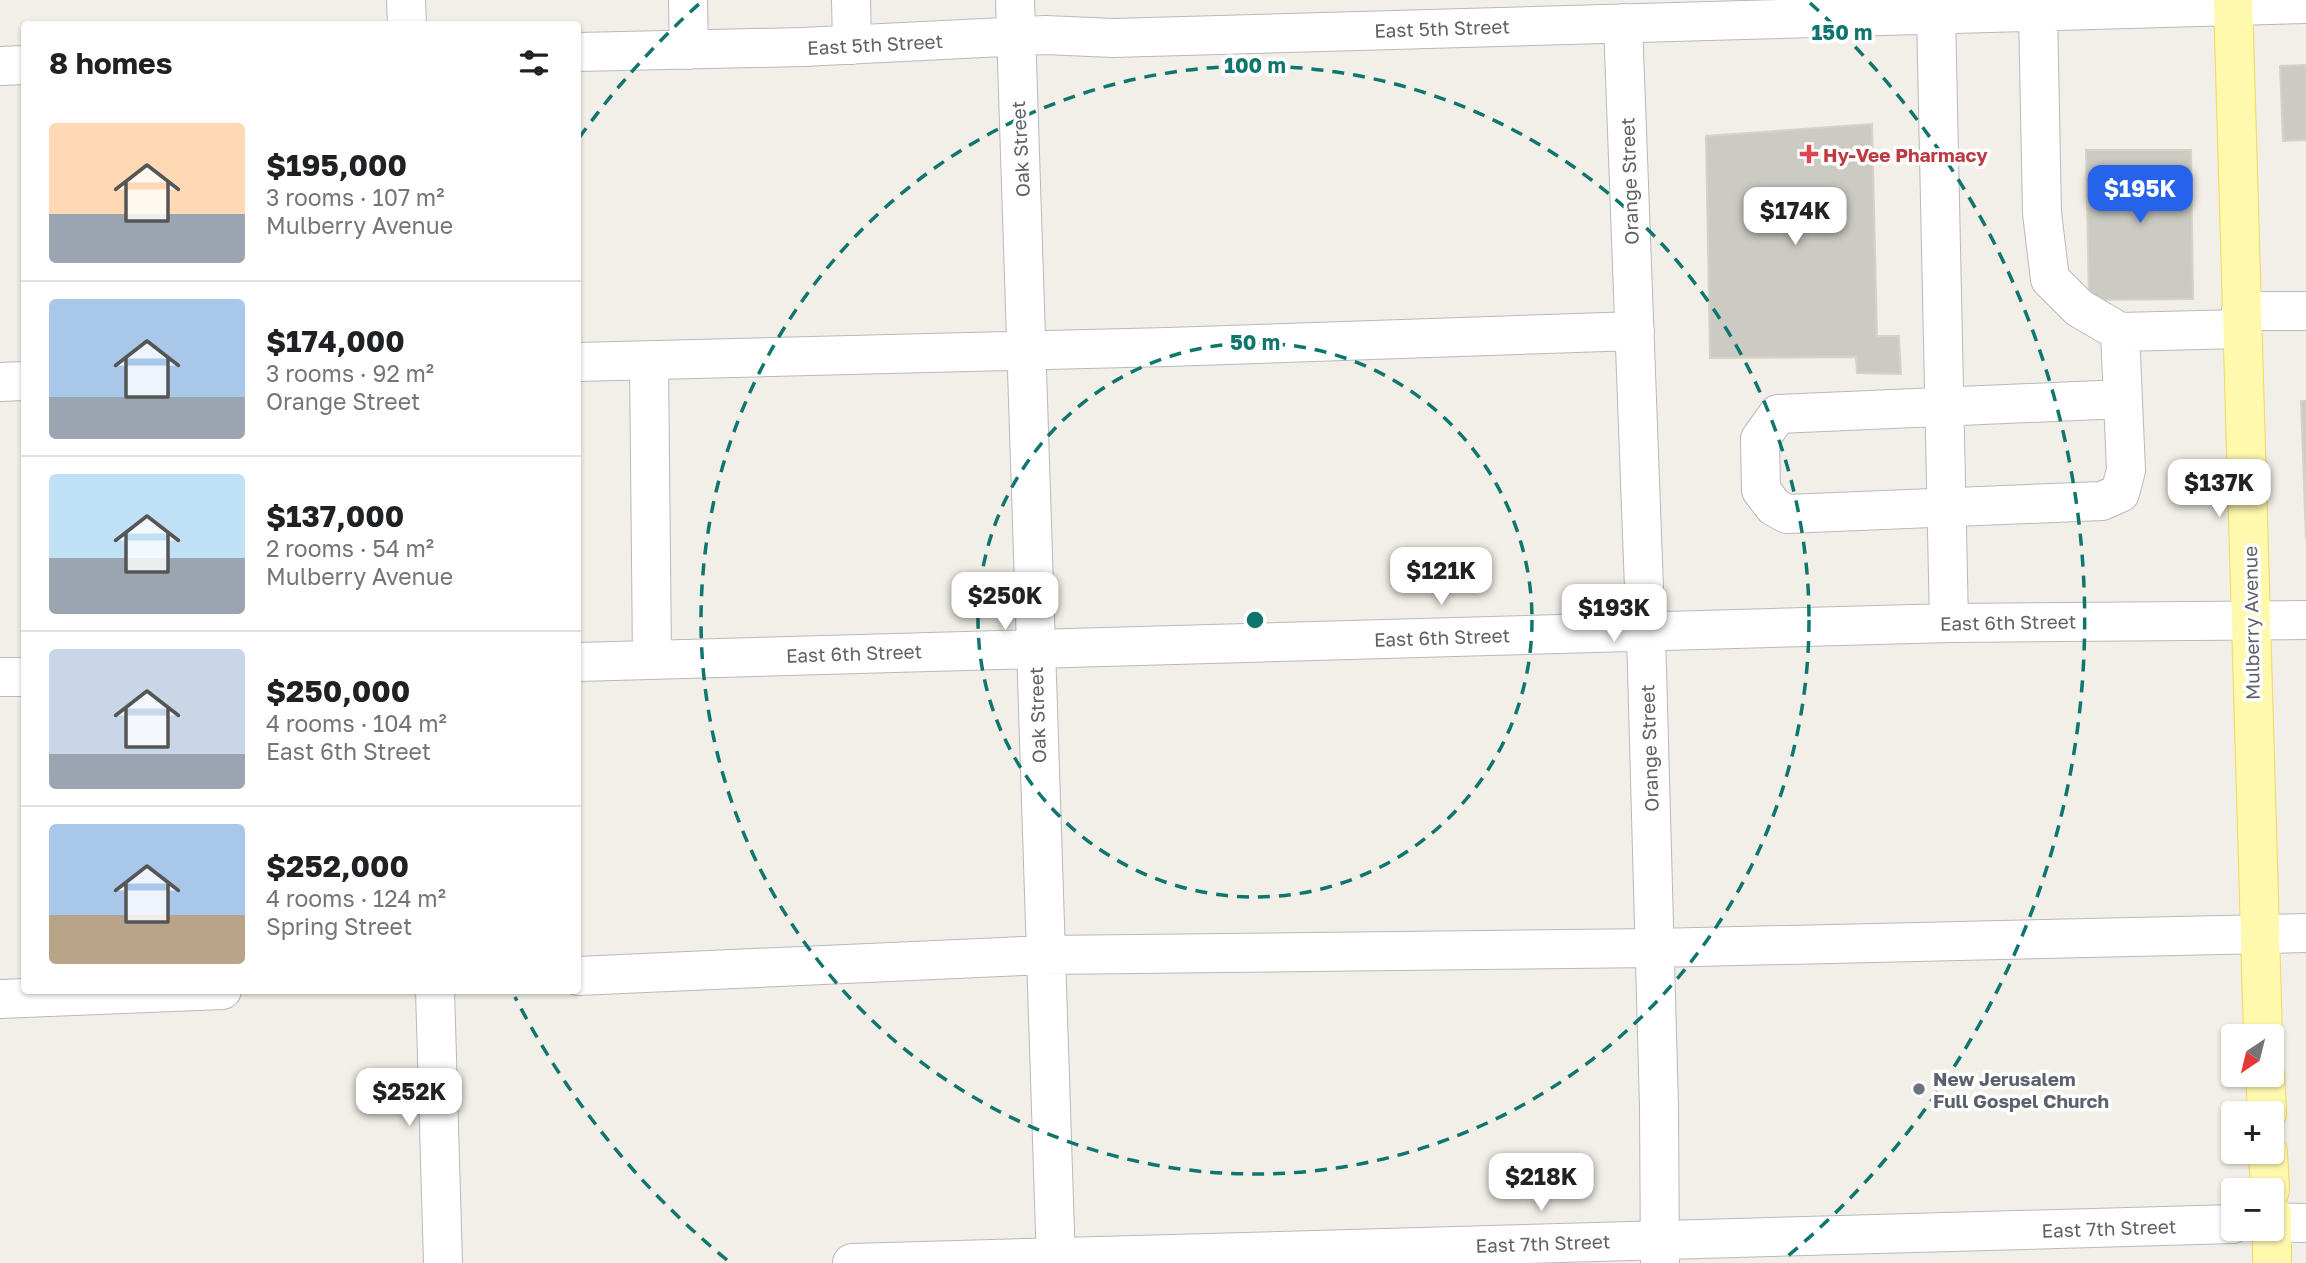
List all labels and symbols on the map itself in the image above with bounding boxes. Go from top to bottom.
street label: East 5th Street [1374,14,1510,42]
text: 150 m [1812,19,1872,45]
street label: East 5th Street [807,29,943,59]
text: 100 m [1224,52,1286,78]
street label: Oak Street [1006,100,1034,198]
street label: Orange Street [1615,117,1643,245]
place label: Hy-Vee Pharmacy [1823,143,1988,166]
marker: Hy-Vee Pharmacy [1801,146,1817,162]
pin: $195K [2091,166,2189,225]
pin: $174K [1746,188,1844,247]
text: 50 m [1230,329,1280,355]
pin: $137K [2170,460,2268,519]
street label: Mulberry Avenue [2238,546,2264,700]
pin: $121K [1392,548,1490,607]
pin: $250K [956,572,1054,632]
pin: $193K [1565,584,1663,644]
centre of rings [1243,608,1267,632]
street label: East 6th Street [1940,609,2076,635]
street label: East 6th Street [1373,623,1511,651]
street label: East 6th Street [785,639,923,667]
street label: Oak Street [1024,666,1050,764]
street label: Orange Street [1635,684,1663,812]
north arrow [2221,1024,2284,1087]
place label: New Jerusalem Full Gospel Church [1933,1067,2109,1112]
pin: $252K [360,1068,458,1128]
marker: New Jerusalem Full Gospel Church [1911,1081,1927,1097]
pin: $218K [1492,1154,1590,1213]
street label: East 7th Street [2041,1214,2177,1242]
street label: East 7th Street [1475,1229,1611,1257]

